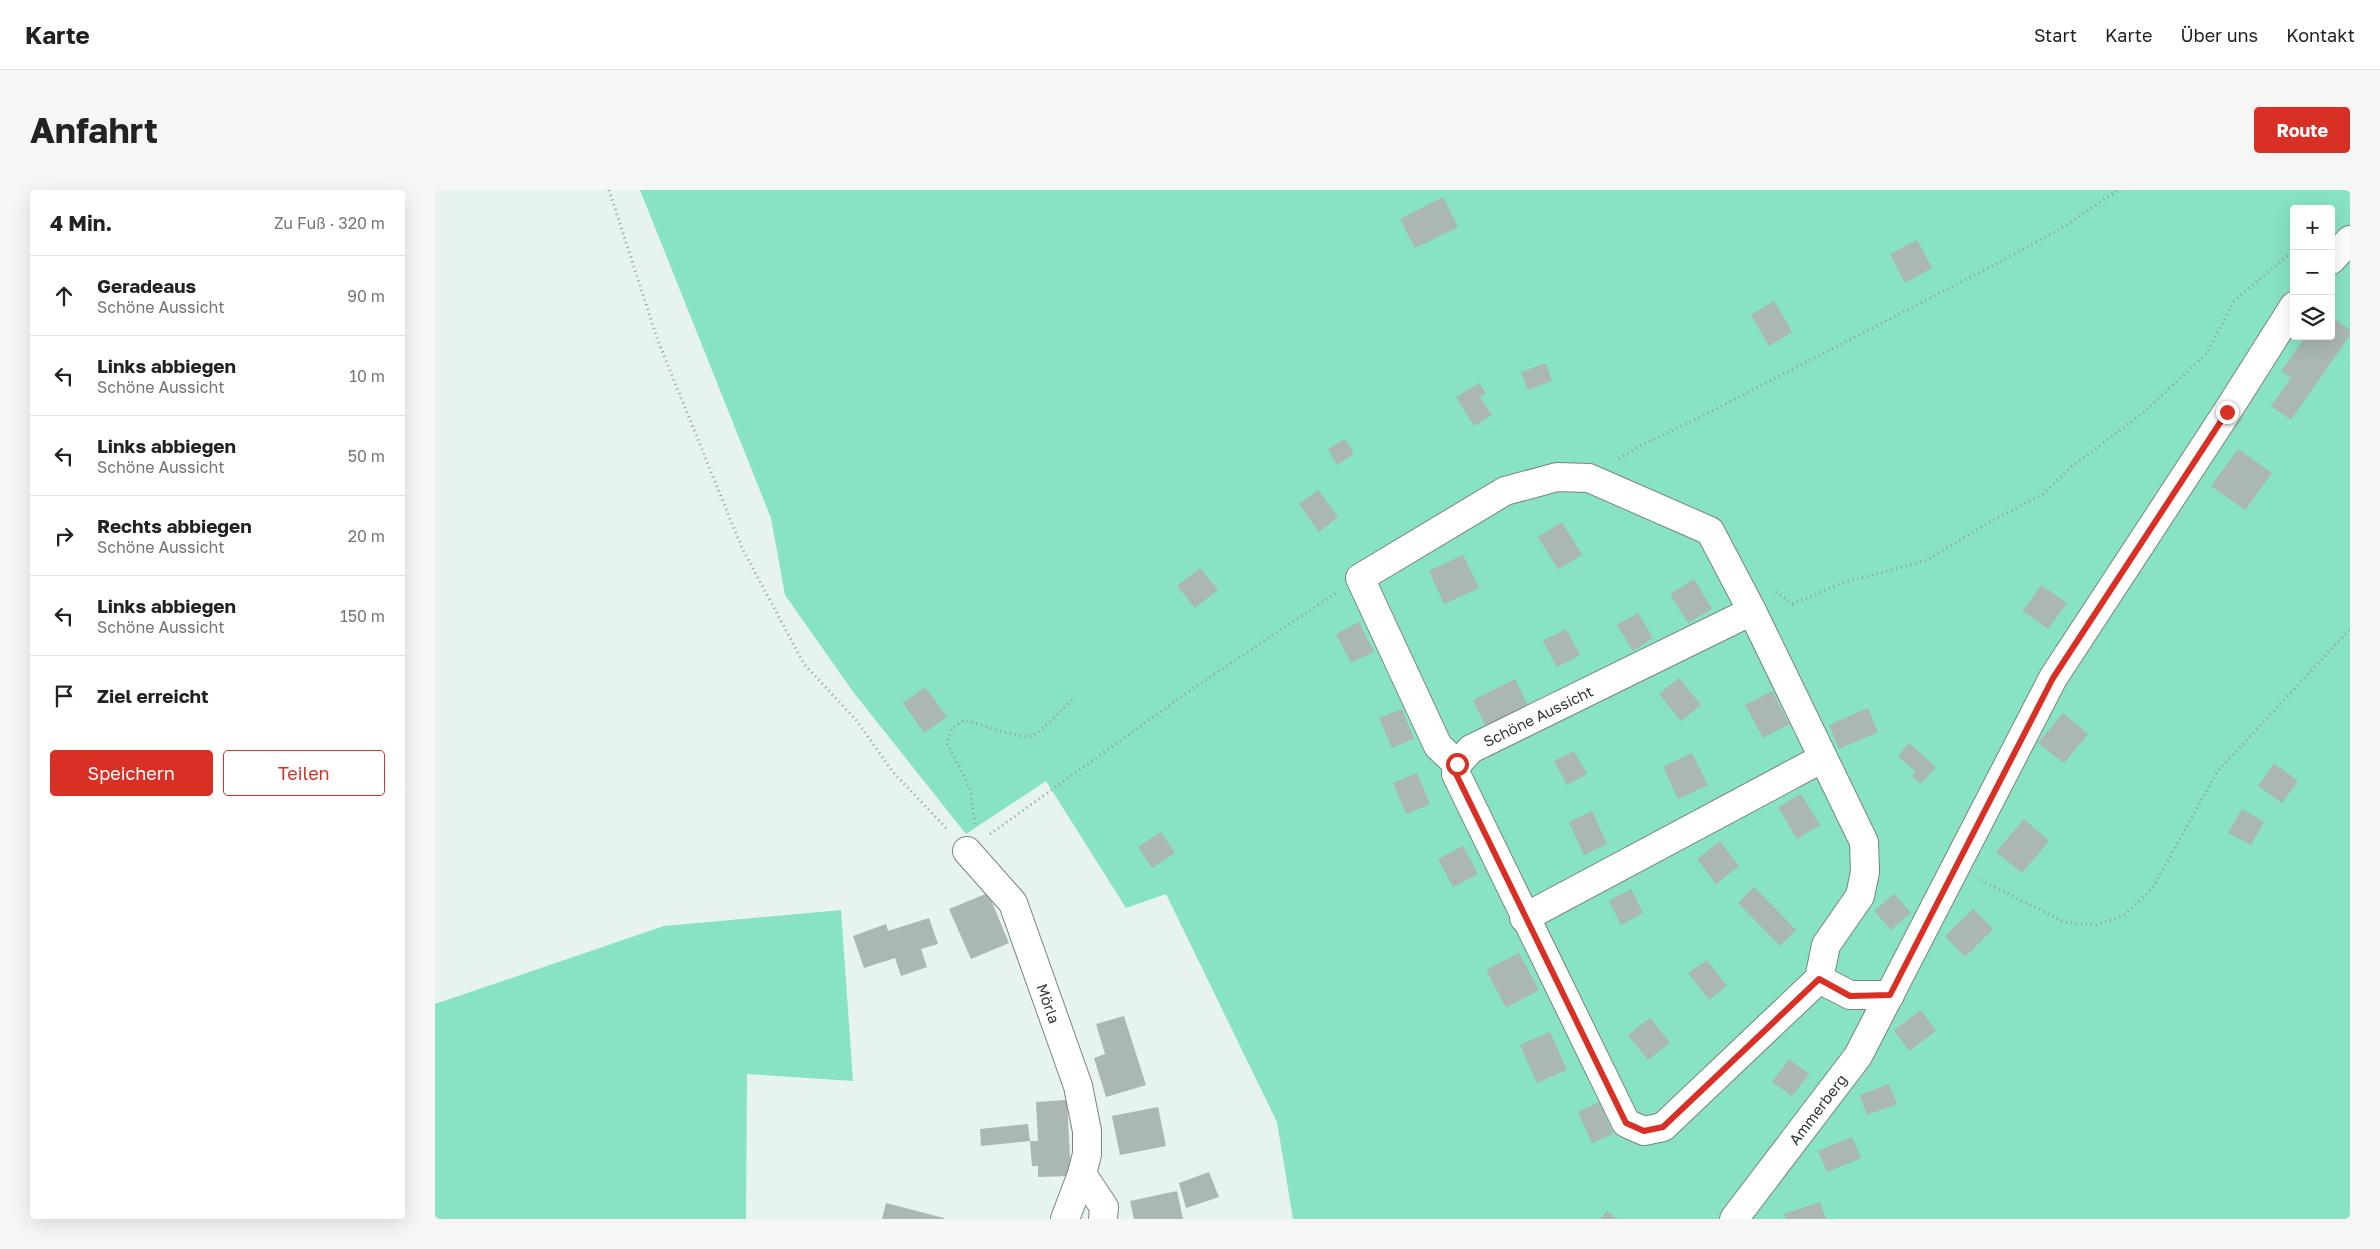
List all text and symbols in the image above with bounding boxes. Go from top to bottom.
text: Karte [25,20,90,49]
text: Start [2034,24,2077,46]
text: Karte [2105,24,2152,46]
text: Über uns [2180,24,2258,46]
text: Kontakt [2286,24,2355,46]
button: Route [2254,107,2350,153]
text: Anfahrt [30,109,158,151]
map controls [2290,205,2335,340]
button: + [2290,205,2335,250]
text: 4 Min. [50,210,112,236]
text: Zu Fuß · 320 m [274,213,385,233]
button: − [2290,250,2335,295]
text: Geradeaus [97,274,196,297]
icon: ahead [50,282,78,310]
text: 90 m [347,286,385,306]
button: layers [2290,295,2335,340]
text: Schöne Aussicht [97,297,225,317]
text: Links abbiegen [97,354,236,377]
icon: left [50,362,78,390]
text: 10 m [349,366,385,386]
text: Schöne Aussicht [97,377,225,397]
route end [2216,401,2239,424]
text: Links abbiegen [97,434,236,457]
icon: left [50,442,78,470]
text: 50 m [348,446,385,466]
text: Schöne Aussicht [97,457,225,477]
text: Rechts abbiegen [97,514,252,537]
icon: right [50,522,78,550]
text: 20 m [348,526,385,546]
text: Schöne Aussicht [97,537,225,557]
text: Links abbiegen [97,594,236,617]
icon: left [50,602,78,630]
text: 150 m [340,606,385,626]
text: Schöne Aussicht [97,617,225,637]
icon: arrive [50,682,78,710]
street label: Schöne Aussicht [1480,682,1596,750]
text: Ziel erreicht [97,684,209,707]
button: Speichern [50,750,213,796]
button: Teilen [223,750,385,796]
route start [1446,753,1469,776]
street label: Mörla [1033,981,1064,1026]
street label: Ammerberg [1785,1070,1850,1148]

